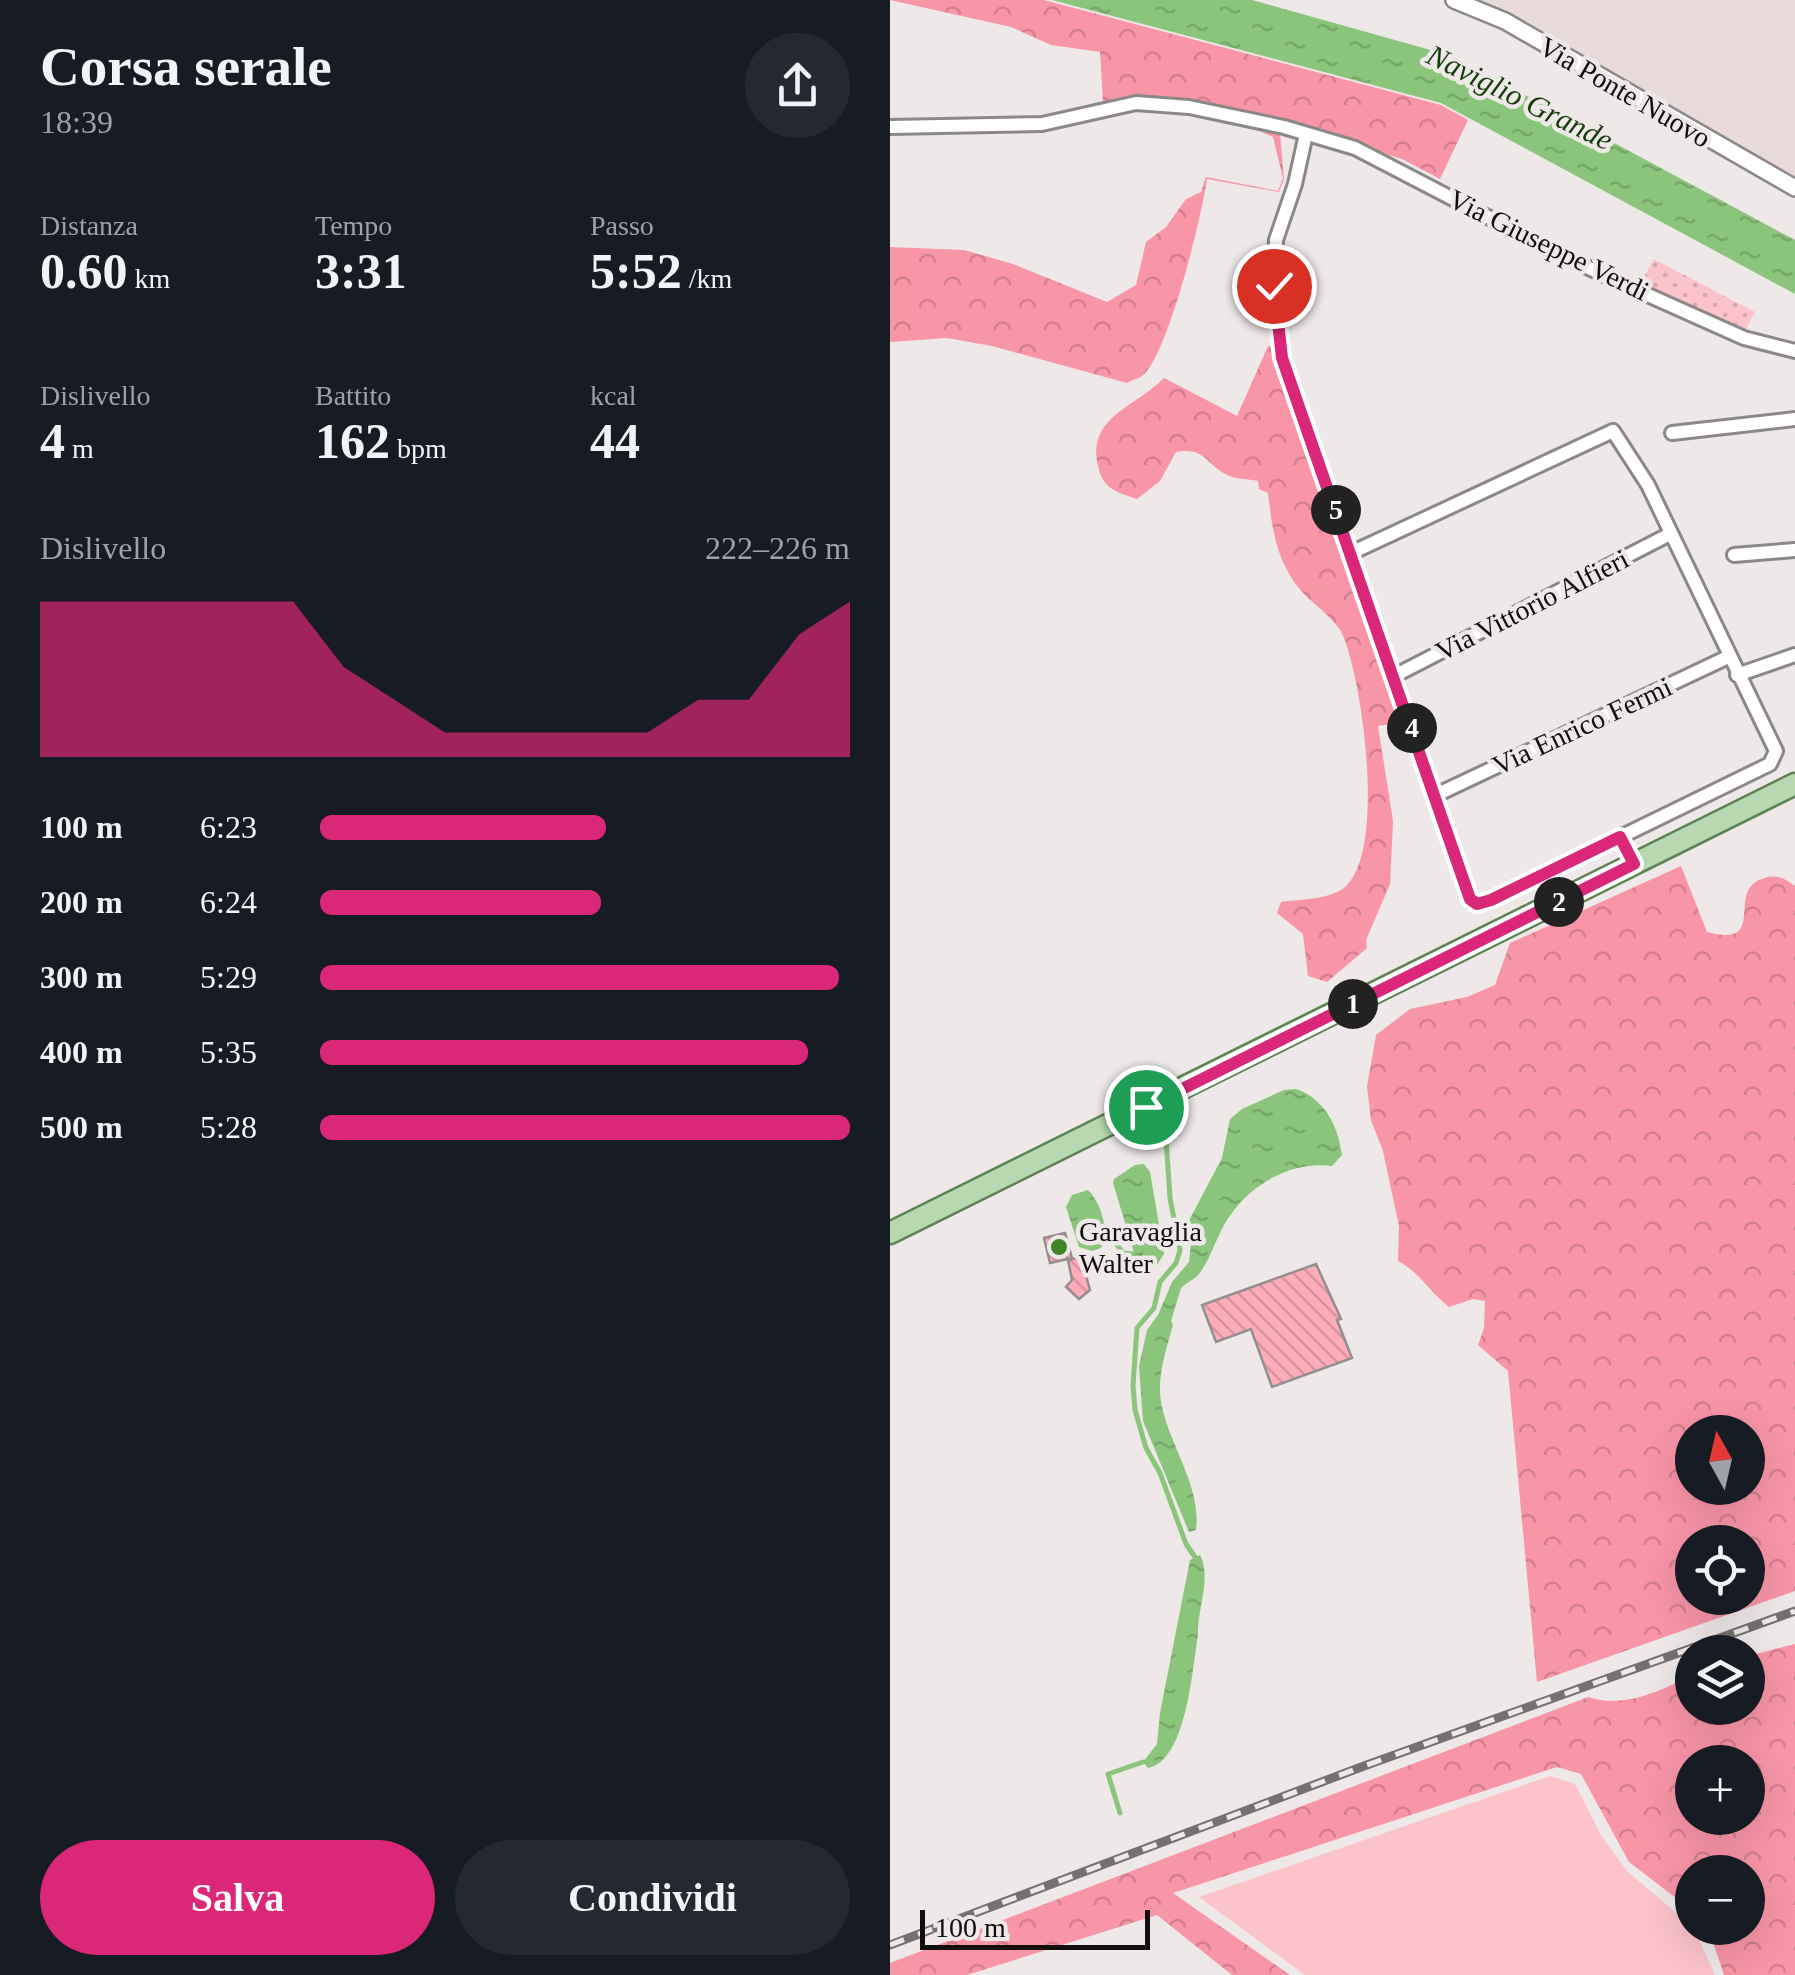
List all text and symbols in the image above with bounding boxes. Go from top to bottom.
street label: Via Ponte Nuovo [1534,30,1716,154]
button: share [745,33,850,138]
text: Corsa serale [40,36,332,97]
water label: Naviglio Grande [1421,37,1618,156]
text: 18:39 [40,104,113,140]
street label: Via Giuseppe Verdi [1444,183,1654,307]
text: Distanza [40,210,138,241]
text: Tempo [315,210,392,241]
text: Passo [590,210,654,241]
text: 0.60 [40,243,128,299]
text: 3:31 [315,243,407,299]
text: 5:52 [590,243,682,299]
pin [1232,244,1317,329]
icon: check [1247,259,1302,314]
text: km [128,263,170,294]
text: /km [682,263,732,294]
text: Dislivello [40,380,150,411]
text: Battito [315,380,391,411]
text: kcal [590,380,637,411]
text: 4 [40,413,65,469]
text: 162 [315,413,390,469]
text: 44 [590,413,640,469]
text: m [65,433,94,464]
text: bpm [390,433,447,464]
pin: 5 [1311,485,1361,535]
text: 5 [1329,494,1343,525]
text: Dislivello [40,530,166,566]
text: 222–226 m [705,530,850,566]
street label: Via Vittorio Alfieri [1430,543,1634,667]
street label: Via Enrico Fermi [1487,671,1677,781]
pin: 4 [1387,703,1437,753]
text: 4 [1405,712,1419,743]
text: 100 m [40,809,123,845]
text: 6:23 [200,809,257,845]
pin: 2 [1534,877,1584,927]
text: 200 m [40,884,123,920]
text: 6:24 [200,884,257,920]
text: 2 [1552,886,1566,917]
text: 300 m [40,959,123,995]
text: 5:29 [200,959,257,995]
pin: 1 [1328,979,1378,1029]
text: 1 [1346,988,1360,1019]
text: 400 m [40,1034,123,1070]
text: 5:35 [200,1034,257,1070]
pin [1104,1065,1189,1150]
icon: arrive [1119,1080,1174,1135]
text: 500 m [40,1109,123,1145]
text: 5:28 [200,1109,257,1145]
place label: Garavaglia Walter [1079,1216,1202,1279]
marker: Garavaglia Walter [1048,1236,1070,1258]
north arrow [1675,1415,1765,1505]
map controls [1675,1415,1765,1945]
button: locate [1675,1525,1765,1615]
button: layers [1675,1635,1765,1725]
button: + [1675,1745,1765,1835]
button: Salva [40,1840,435,1955]
button: Condividi [455,1840,850,1955]
button: − [1675,1855,1765,1945]
scale bar [920,1905,1150,1950]
text: 100 m [935,1912,1006,1943]

